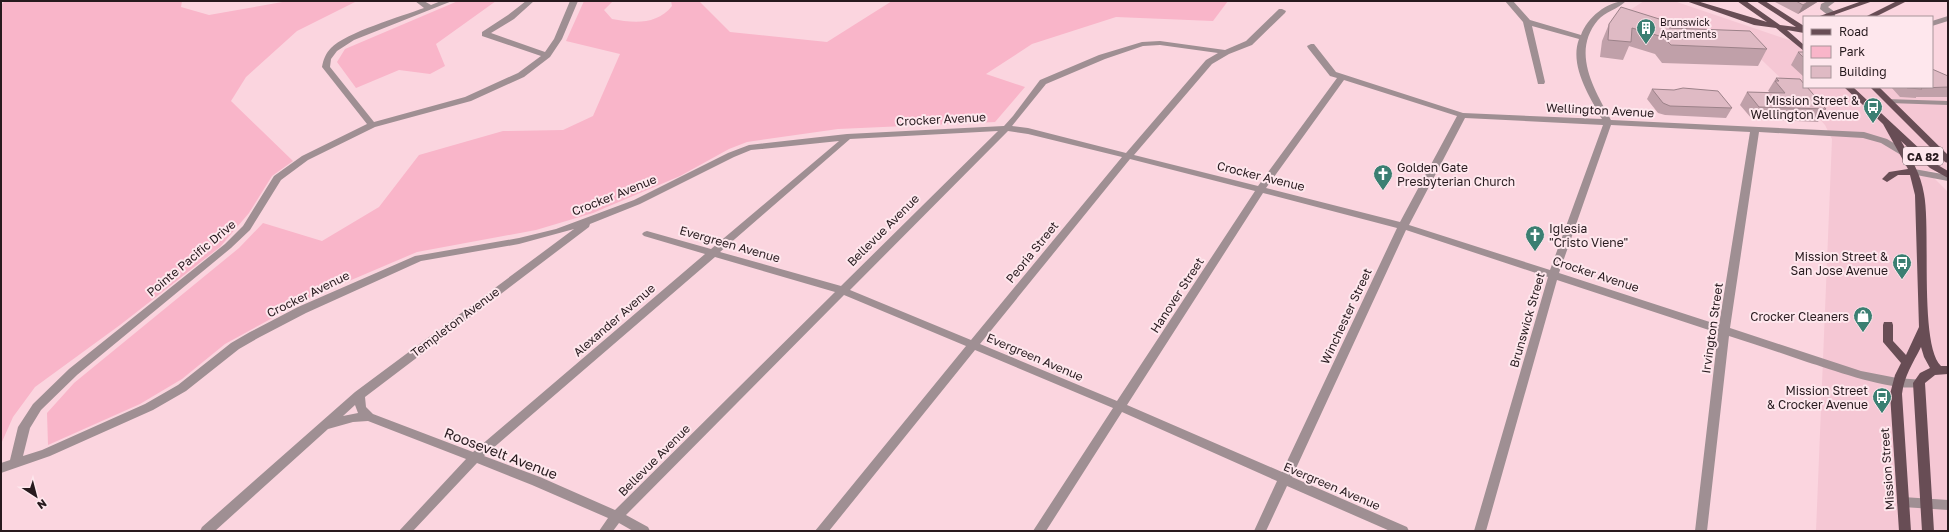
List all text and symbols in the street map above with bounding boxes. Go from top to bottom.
place label: Brunswick Apartments [1660,16,1717,40]
legend [1803,16,1933,88]
building icon: Brunswick Apartments [1635,17,1657,45]
text: Road [1839,24,1868,39]
text: Park [1839,44,1865,59]
text: Building [1839,64,1887,79]
place label: Mission Street & Wellington Avenue [1751,93,1859,122]
bus stop icon: Mission Street & Wellington Avenue [1862,96,1884,124]
street label: Wellington Avenue [1545,100,1655,120]
street label: Crocker Avenue [896,109,986,129]
road number: CA 82 [1903,147,1943,165]
street label: Crocker Avenue [1216,158,1307,194]
place label: Golden Gate Presbyterian Church [1397,160,1515,189]
church icon: Golden Gate Presbyterian Church [1372,163,1394,191]
street label: Crocker Avenue [569,171,659,219]
street label: Bellevue Avenue [844,191,922,269]
street label: Pointe Pacific Drive [144,216,238,300]
street label: Peoria Street [1003,218,1062,286]
place label: Iglesia "Cristo Viene" [1549,221,1628,250]
street label: Evergreen Avenue [678,222,782,266]
church icon: Iglesia "Cristo Viene" [1524,224,1546,252]
place label: Mission Street & San Jose Avenue [1791,249,1888,278]
bus stop icon: Mission Street & San Jose Avenue [1891,252,1913,280]
street label: Crocker Avenue [1551,253,1641,295]
street label: Hanover Street [1147,254,1207,336]
street label: Winchester Street [1317,265,1375,366]
street label: Crocker Avenue [264,268,352,320]
street label: Brunswick Street [1506,270,1548,369]
street label: Alexander Avenue [570,280,658,360]
street label: Irvington Street [1698,282,1726,374]
street label: Templeton Avenue [408,284,502,360]
shop icon: Crocker Cleaners [1852,305,1874,333]
place label: Crocker Cleaners [1750,309,1849,324]
street label: Evergreen Avenue [984,330,1086,384]
place label: Mission Street & Crocker Avenue [1767,383,1868,412]
bus stop icon: Mission Street & Crocker Avenue [1871,386,1893,414]
street label: Bellevue Avenue [615,421,693,499]
street label: Roosevelt Avenue [442,424,560,482]
street label: Mission Street [1877,427,1897,511]
street label: Evergreen Avenue [1281,459,1383,513]
north arrow [16,476,56,516]
text: N [35,497,49,512]

